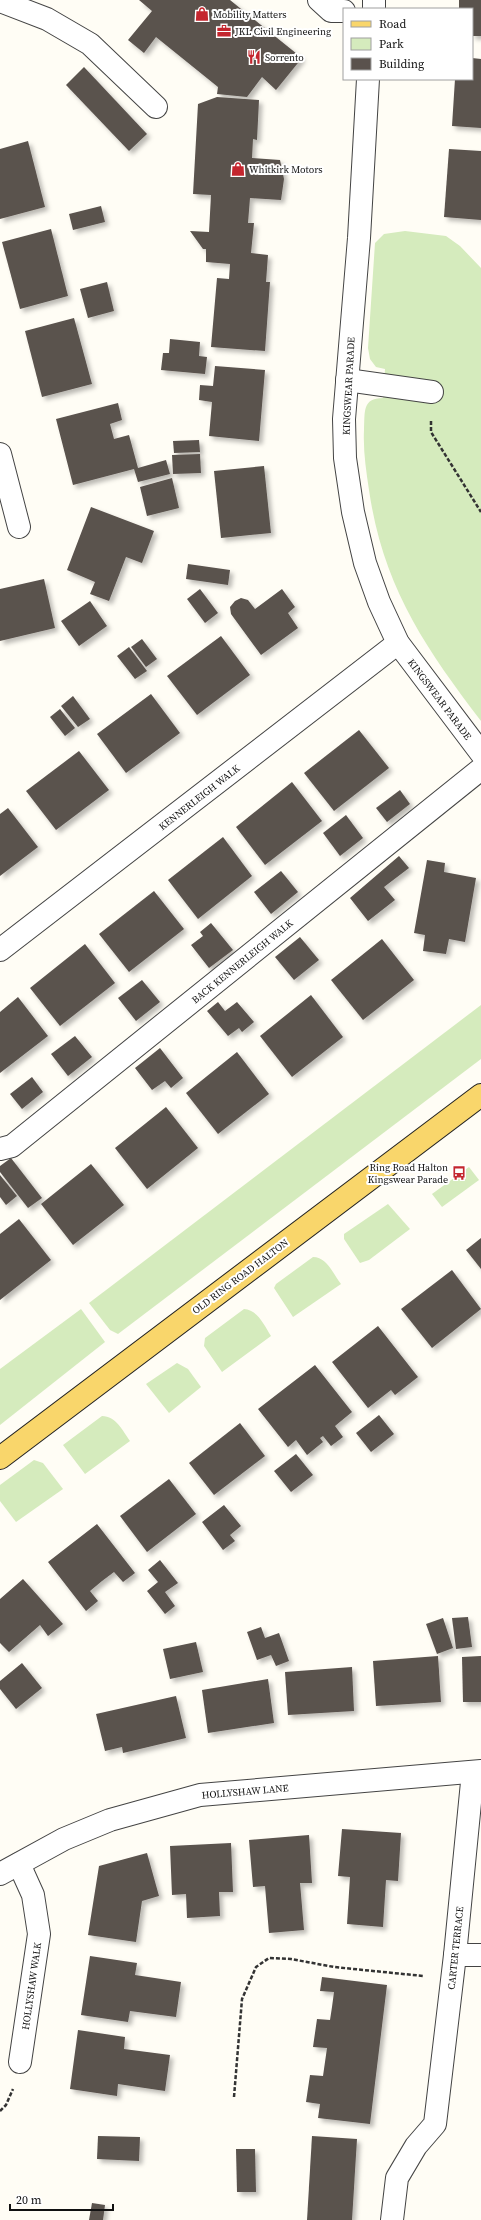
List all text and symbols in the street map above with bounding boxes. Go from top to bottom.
shop icon: Mobility Matters [194,6,210,22]
place label: Mobility Matters [213,8,287,21]
legend [343,8,473,80]
text: Road [379,16,406,32]
office icon: JKL Civil Engineering [216,23,232,39]
place label: JKL Civil Engineering [234,25,331,38]
text: Park [379,36,404,52]
restaurant icon: Sorrento [246,49,262,65]
place label: Sorrento [265,51,304,64]
text: Building [379,56,424,72]
shop icon: Whitkirk Motors [230,161,246,177]
place label: Whitkirk Motors [249,163,323,176]
street label: KINGSWEAR PARADE [339,337,358,435]
street label: KINGSWEAR PARADE [405,656,474,742]
street label: KENNERLEIGH WALK [156,762,243,833]
street label: BACK KENNERLEIGH WALK [189,916,296,1006]
place label: Ring Road Halton Kingswear Parade [368,1161,448,1186]
bus stop icon: Ring Road Halton Kingswear Parade [451,1165,467,1181]
street label: OLD RING ROAD HALTON [190,1236,291,1317]
street label: HOLLYSHAW LANE [201,1781,289,1802]
street label: CARTER TERRACE [445,1906,466,1990]
street label: HOLLYSHAW WALK [19,1941,44,2031]
scale bar [10,2186,113,2212]
text: 20 m [16,2192,42,2208]

